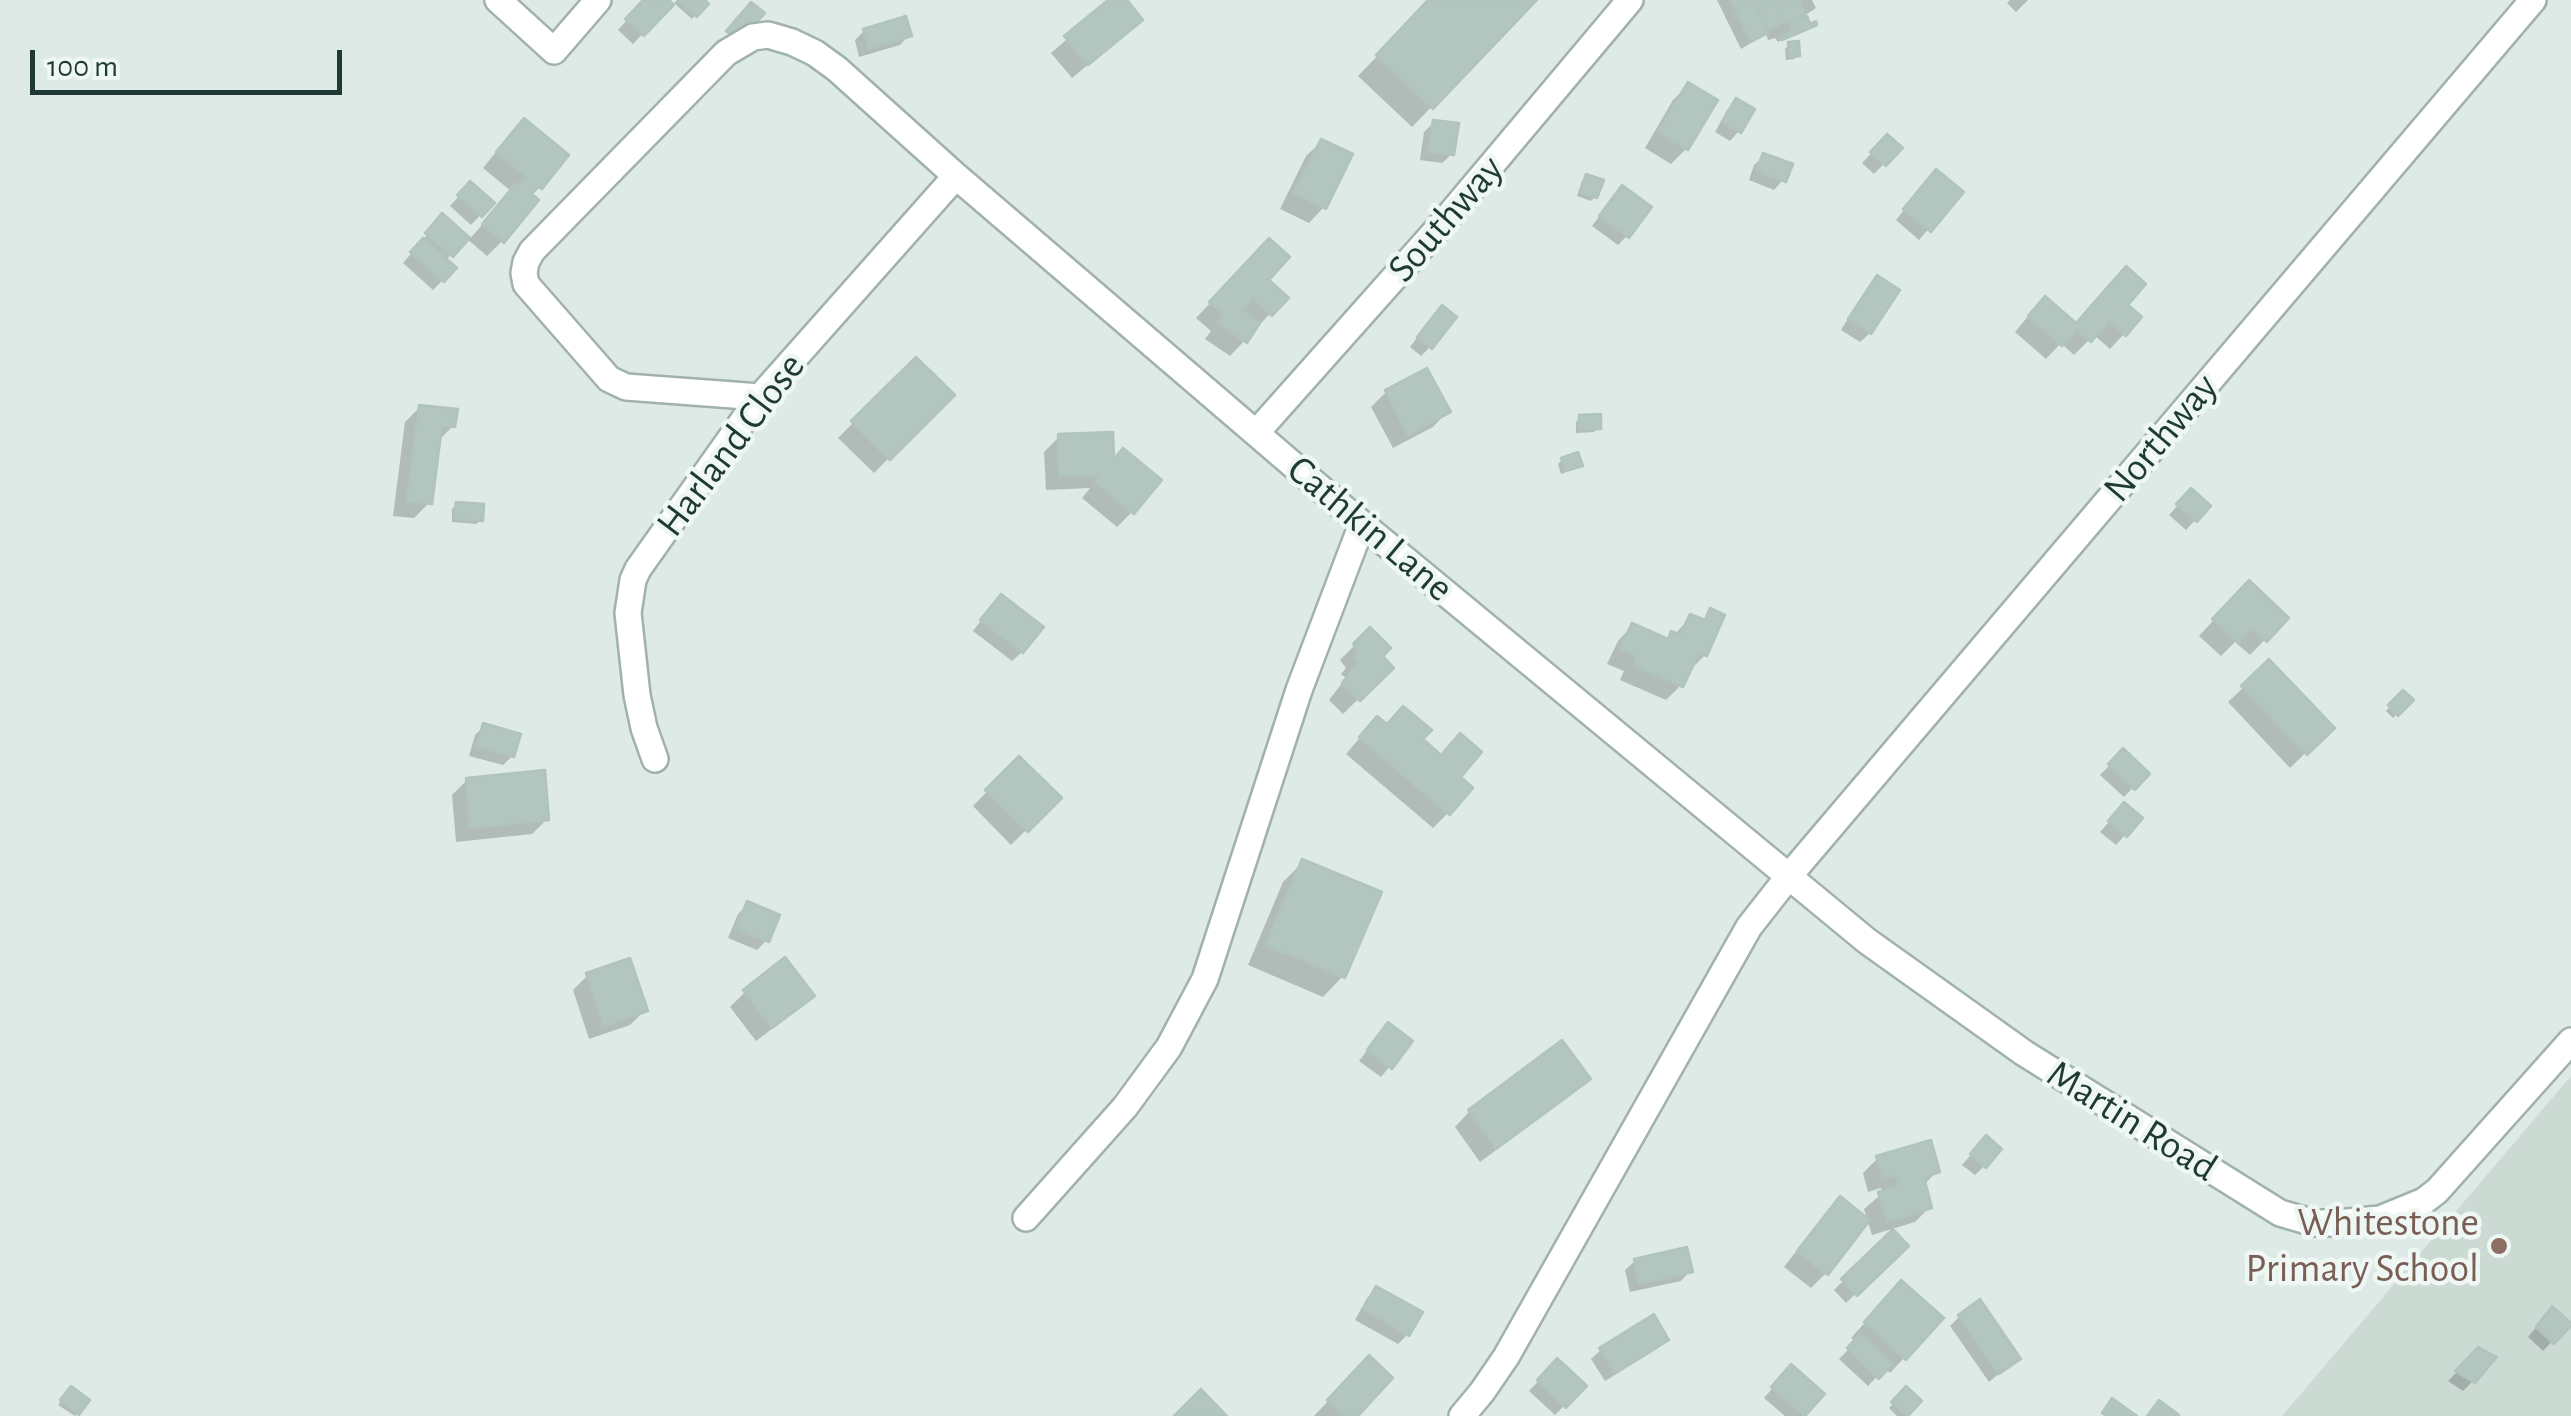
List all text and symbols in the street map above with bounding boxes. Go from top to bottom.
scale bar [35,30,348,92]
text: 100 m [47,52,118,82]
street label: Southway [1378,146,1514,292]
street label: Harland Close [647,344,815,546]
street label: Northway [2093,364,2229,512]
street label: Cathkin Lane [1277,446,1463,612]
street label: Martin Road [2038,1050,2226,1192]
place label: Whitestone Primary School [2246,1199,2479,1293]
marker: Whitestone Primary School [2488,1235,2510,1257]

